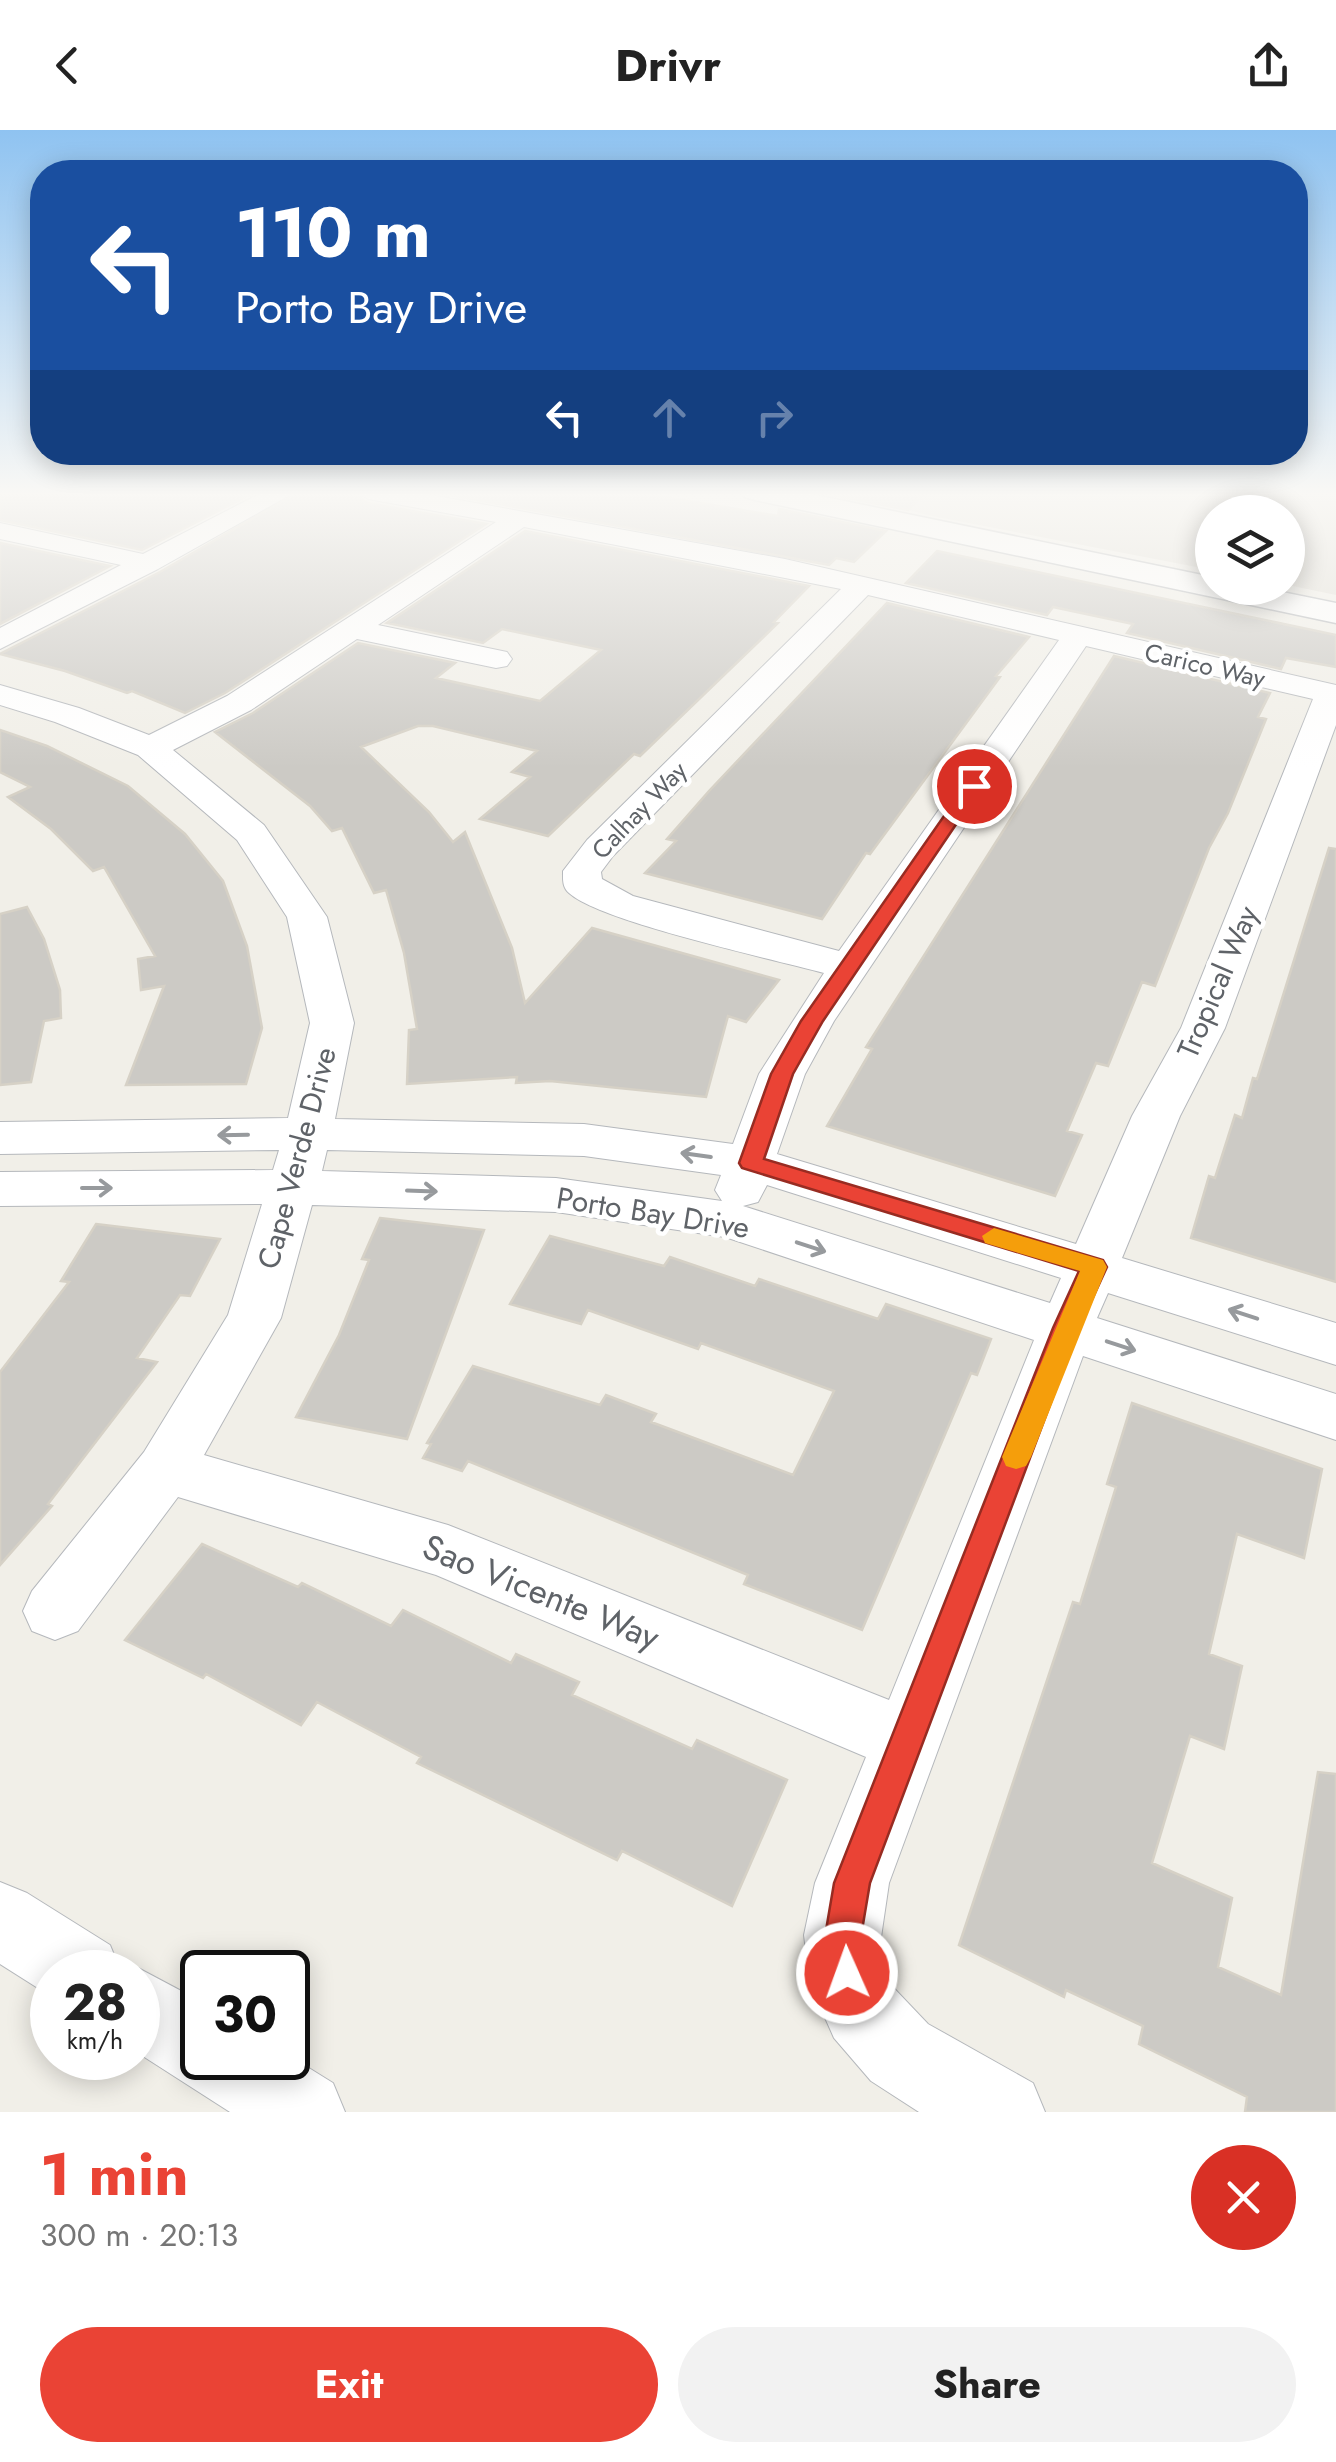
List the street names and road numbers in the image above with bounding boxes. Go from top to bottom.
street label: Carico Way [1141,634,1269,696]
street label: Calhay Way [583,753,695,867]
street label: Tropical Way [1166,898,1269,1065]
street label: Cape Verde Drive [246,1042,347,1274]
street label: Porto Bay Drive [554,1176,753,1249]
street label: Sao Vicente Way [415,1522,667,1662]

